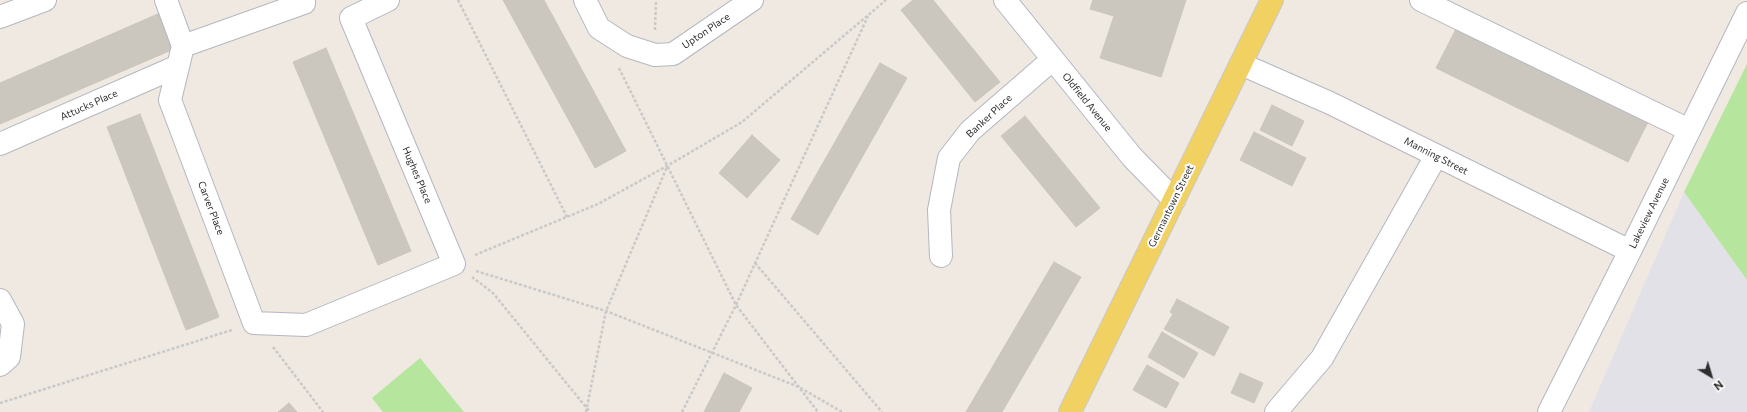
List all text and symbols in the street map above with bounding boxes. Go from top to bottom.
street label: Upton Place [680,11,732,51]
street label: Oldfield Avenue [1060,70,1114,134]
street label: Attucks Place [59,87,119,123]
street label: Banker Place [964,92,1014,140]
street label: Manning Street [1402,135,1470,177]
street label: Hughes Place [400,145,434,205]
street label: Germantown Street [1146,163,1196,249]
street label: Lakeview Avenue [1627,176,1671,250]
street label: Carver Place [195,179,227,237]
north arrow [1691,356,1731,396]
text: N [1711,378,1726,394]

